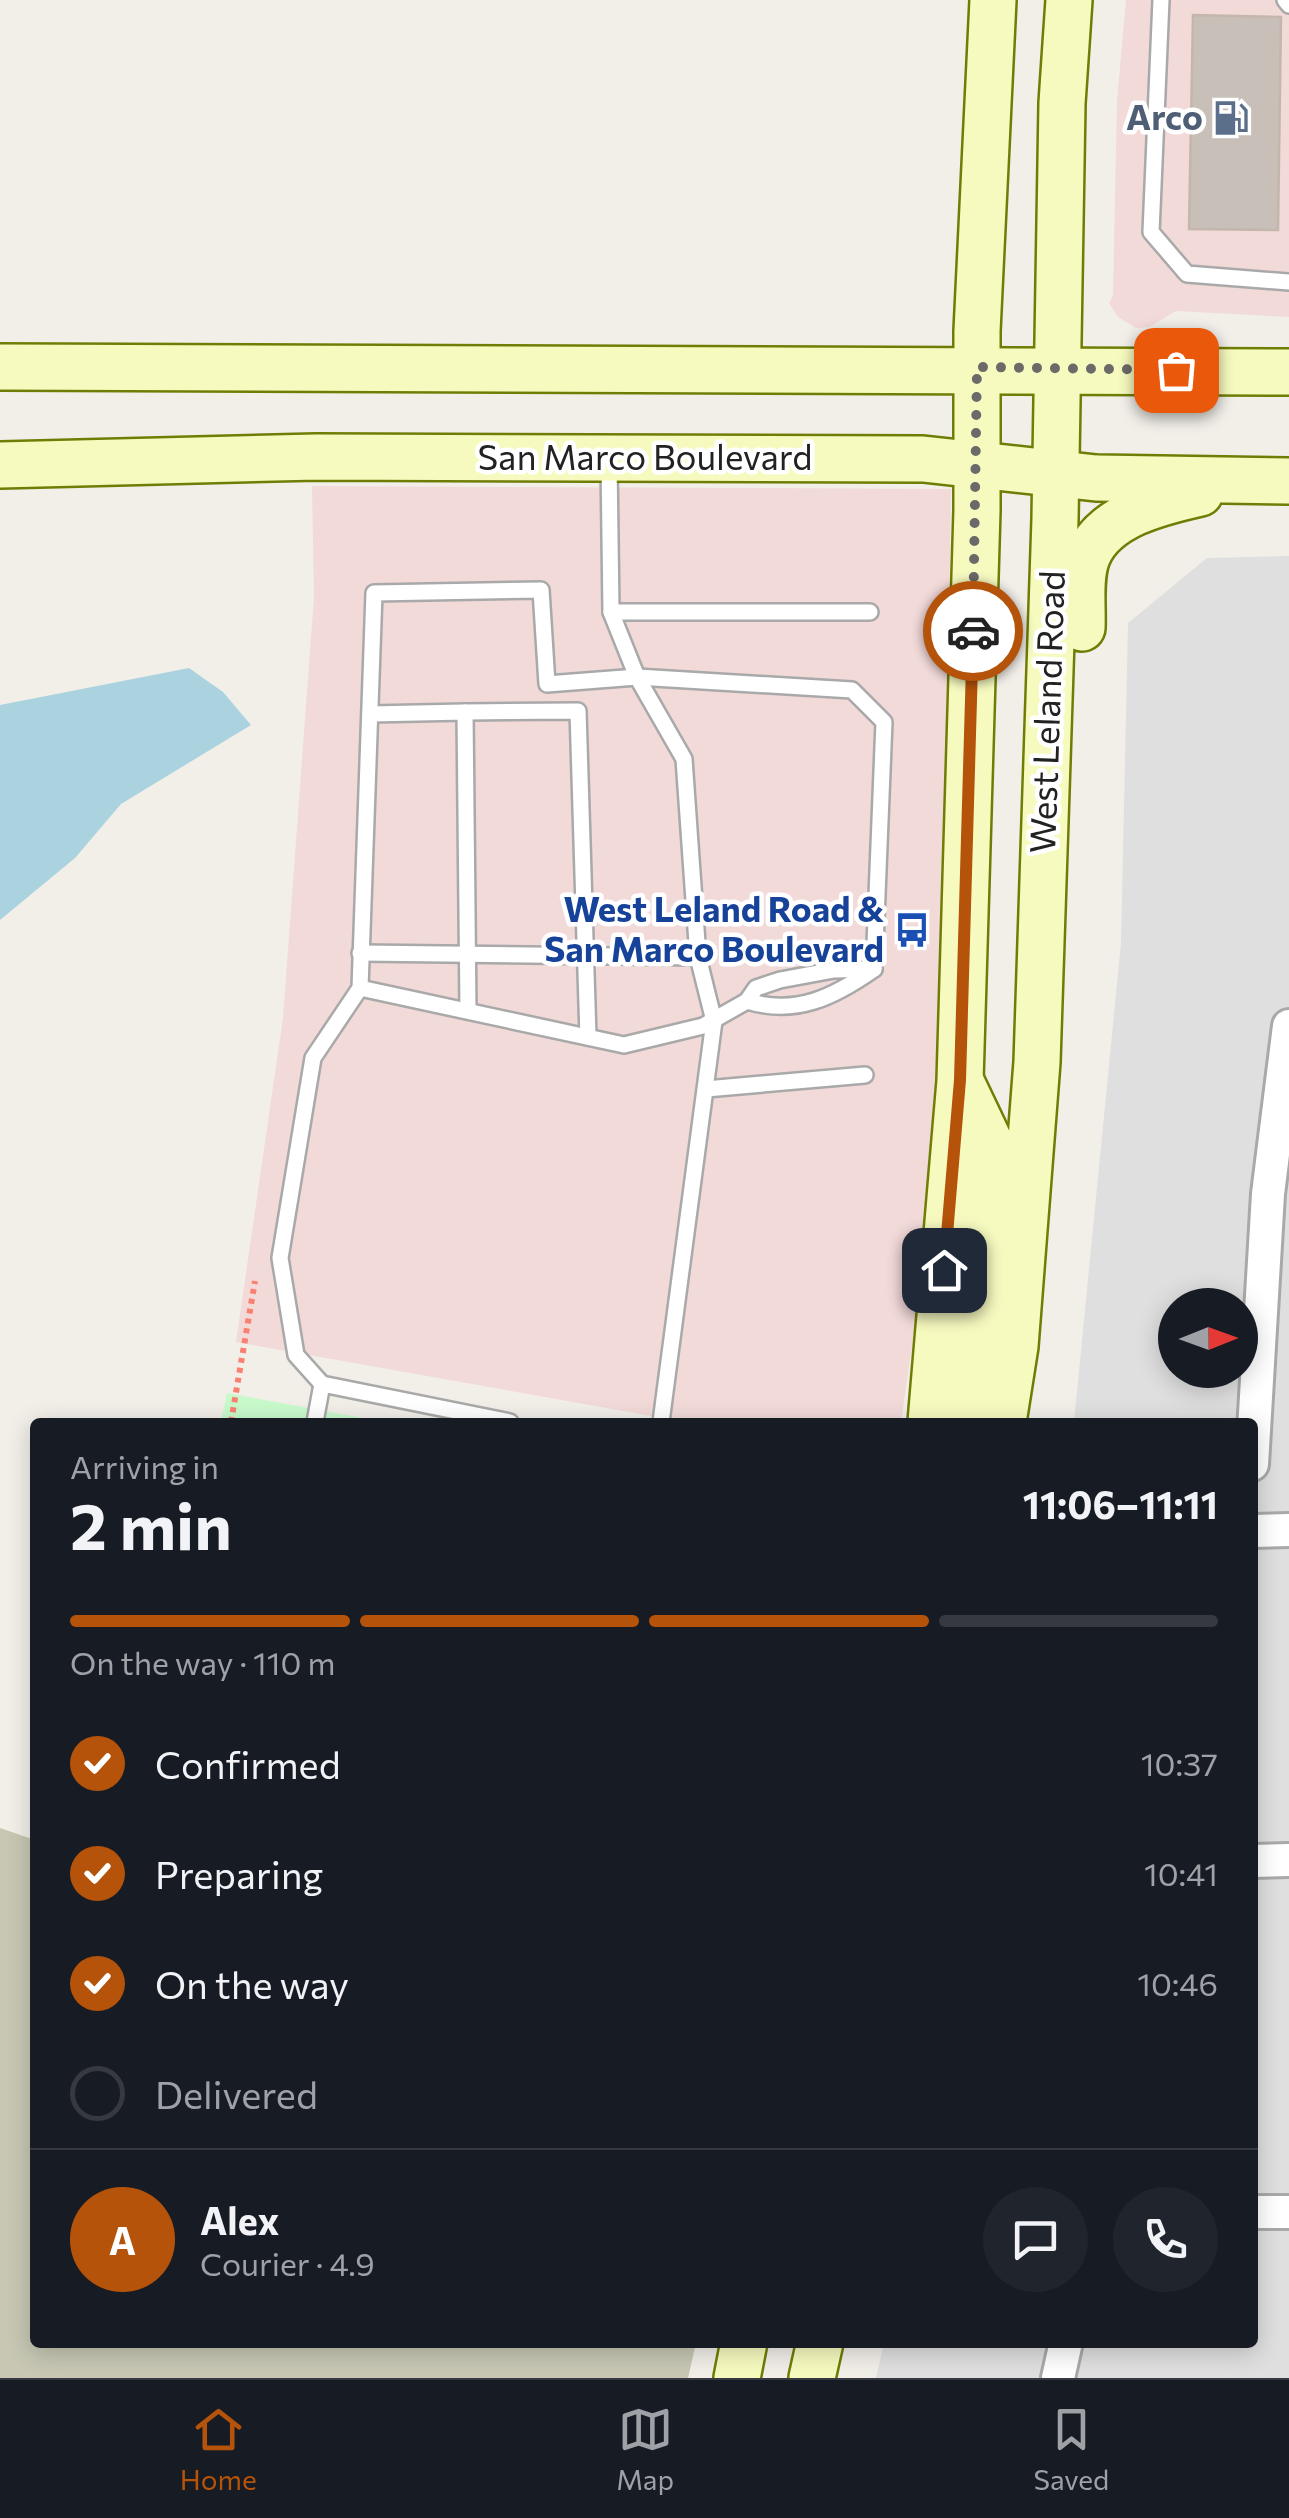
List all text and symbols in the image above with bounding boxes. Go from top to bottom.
place label: Arco [1126,94,1203,137]
fuel station icon: Arco [1212,99,1250,137]
pin [1134,328,1219,413]
icon: bag [1149,343,1204,398]
street label: San Marco Boulevard [478,434,812,477]
street label: West Leland Road [1019,570,1072,854]
courier [923,581,1023,681]
icon: car [946,604,1001,659]
place label: West Leland Road & San Marco Boulevard [544,886,884,969]
bus stop icon: West Leland Road & San Marco Boulevard [893,911,931,949]
pin [902,1228,987,1313]
icon: home [917,1243,972,1298]
north arrow [1158,1288,1258,1388]
map controls [1158,1288,1258,1388]
text: Arriving in [70,1446,219,1486]
text: 11:06–11:11 [1023,1480,1218,1527]
text: 2 min [70,1484,232,1563]
text: On the way · 110 m [70,1642,335,1682]
icon: check [70,1736,125,1791]
text: Confirmed [155,1740,341,1787]
text: 10:37 [1141,1743,1218,1783]
icon: check [70,1846,125,1901]
text: Preparing [155,1850,323,1897]
text: 10:41 [1144,1853,1218,1893]
icon: check [70,1956,125,2011]
text: On the way [155,1960,349,2007]
text: 10:46 [1137,1963,1218,2003]
text: Delivered [155,2070,318,2117]
button: chat [983,2187,1088,2292]
button: phone [1113,2187,1218,2292]
text: Alex [200,2196,279,2243]
text: A [109,2216,136,2263]
text: Courier · 4.9 [200,2243,375,2283]
tab: Home [180,2402,257,2496]
tab: Map [616,2402,674,2496]
tab: Saved [1034,2402,1109,2496]

